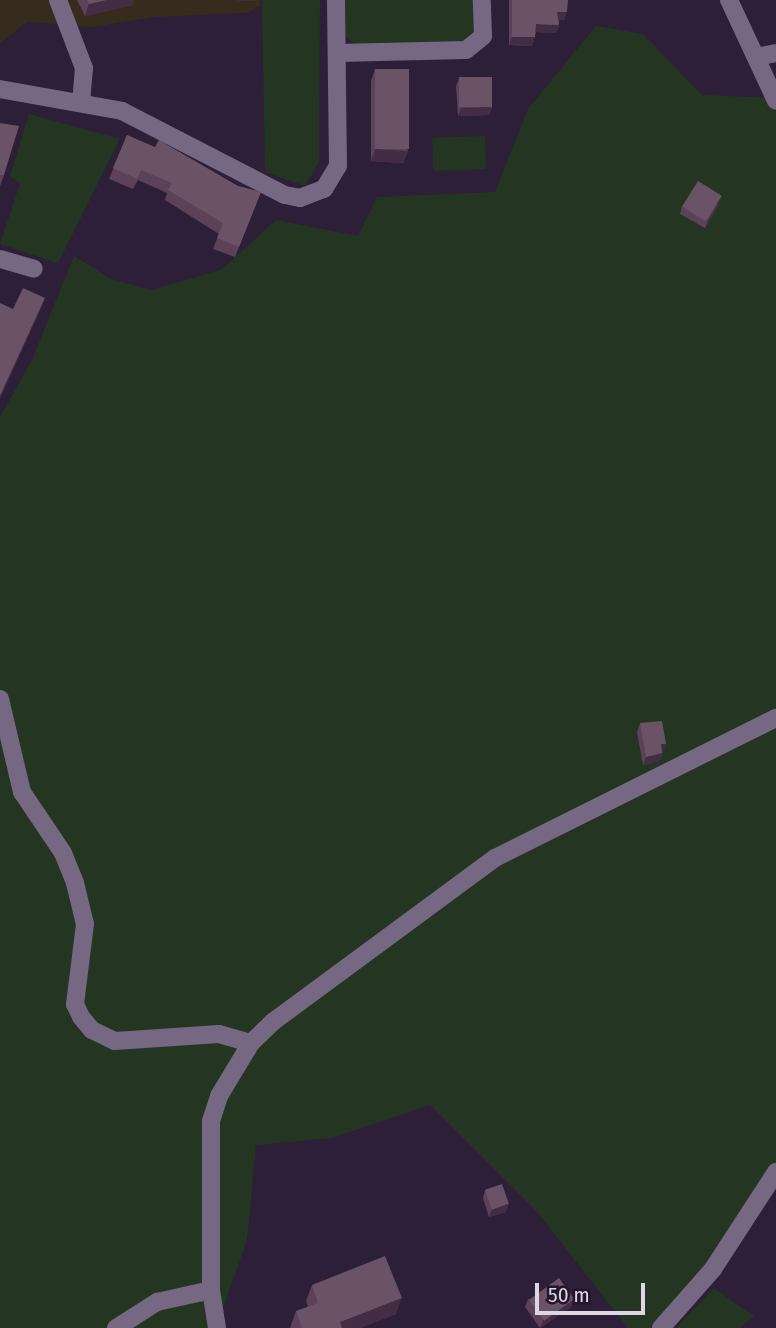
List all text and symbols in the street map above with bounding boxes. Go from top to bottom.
scale bar [538,1268,648,1312]
text: 50 m [548,1282,590,1308]

